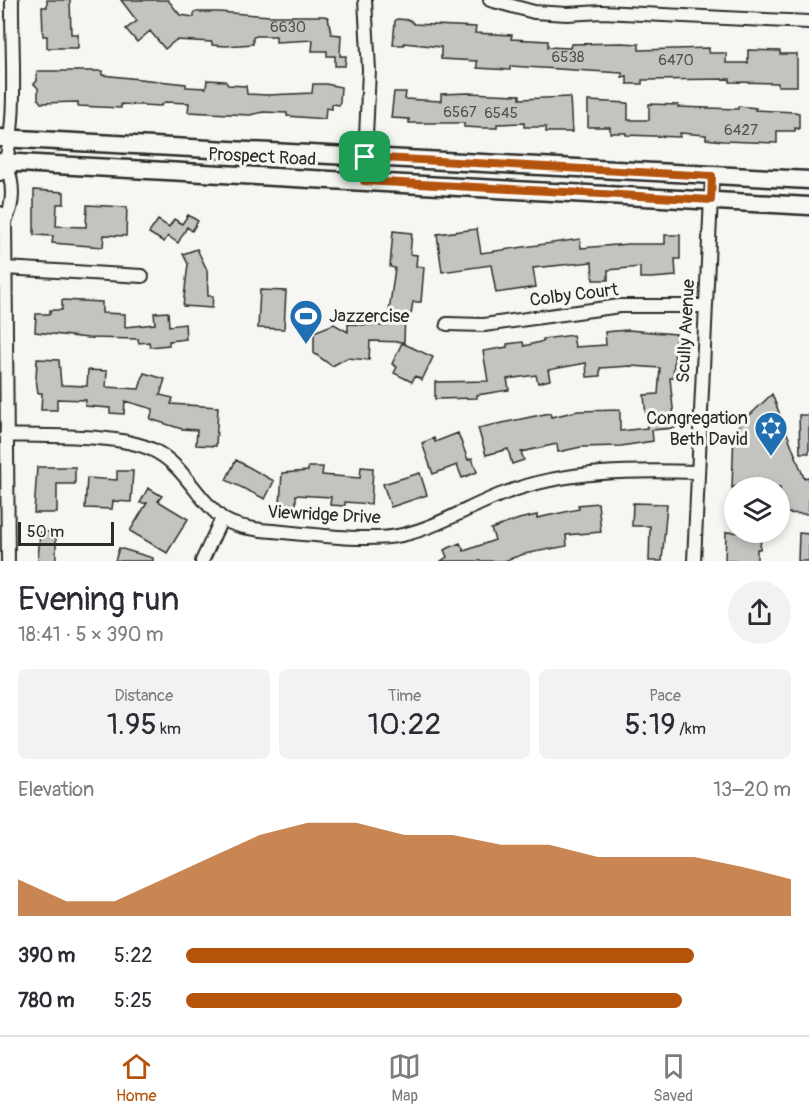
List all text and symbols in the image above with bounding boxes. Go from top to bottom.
house number: 6630 [270,18,306,37]
house number: 6538 [552,48,585,67]
house number: 6470 [658,51,694,70]
house number: 6567 [443,103,477,122]
house number: 6545 [484,104,518,123]
house number: 6427 [724,121,758,140]
pin [339,131,390,182]
icon: arrive [348,140,381,173]
street label: Prospect Road [207,143,317,171]
street label: Colby Court [528,278,620,312]
street label: Scully Avenue [672,278,700,384]
sports icon: Jazzercise [288,298,324,345]
place label: Jazzercise [329,305,409,328]
place label: Congregation Beth David [646,407,748,451]
synagogue icon: Congregation Beth David [753,410,789,457]
map controls [724,477,790,543]
button: layers [724,477,790,543]
street label: Viewridge Drive [267,501,381,529]
scale bar [18,519,114,546]
text: 50 m [27,522,64,542]
text: Evening run [18,579,179,620]
button: share [728,581,791,644]
text: 18:41 · 5 × 390 m [18,622,164,647]
text: Distance [115,686,173,706]
text: Time [388,686,421,706]
text: Pace [649,686,681,706]
text: 1.95 [107,706,157,743]
text: 10:22 [368,706,441,743]
text: 5:19 [624,706,676,743]
text: km [157,719,181,739]
text: /km [676,719,706,739]
text: Elevation [18,777,94,802]
text: 13–20 m [713,777,791,802]
text: 390 m [18,943,75,968]
text: 5:22 [114,943,153,968]
text: 780 m [18,988,74,1013]
text: 5:25 [114,988,152,1013]
tab: Home [116,1050,156,1106]
tab: Map [388,1050,421,1106]
tab: Saved [653,1050,693,1106]

